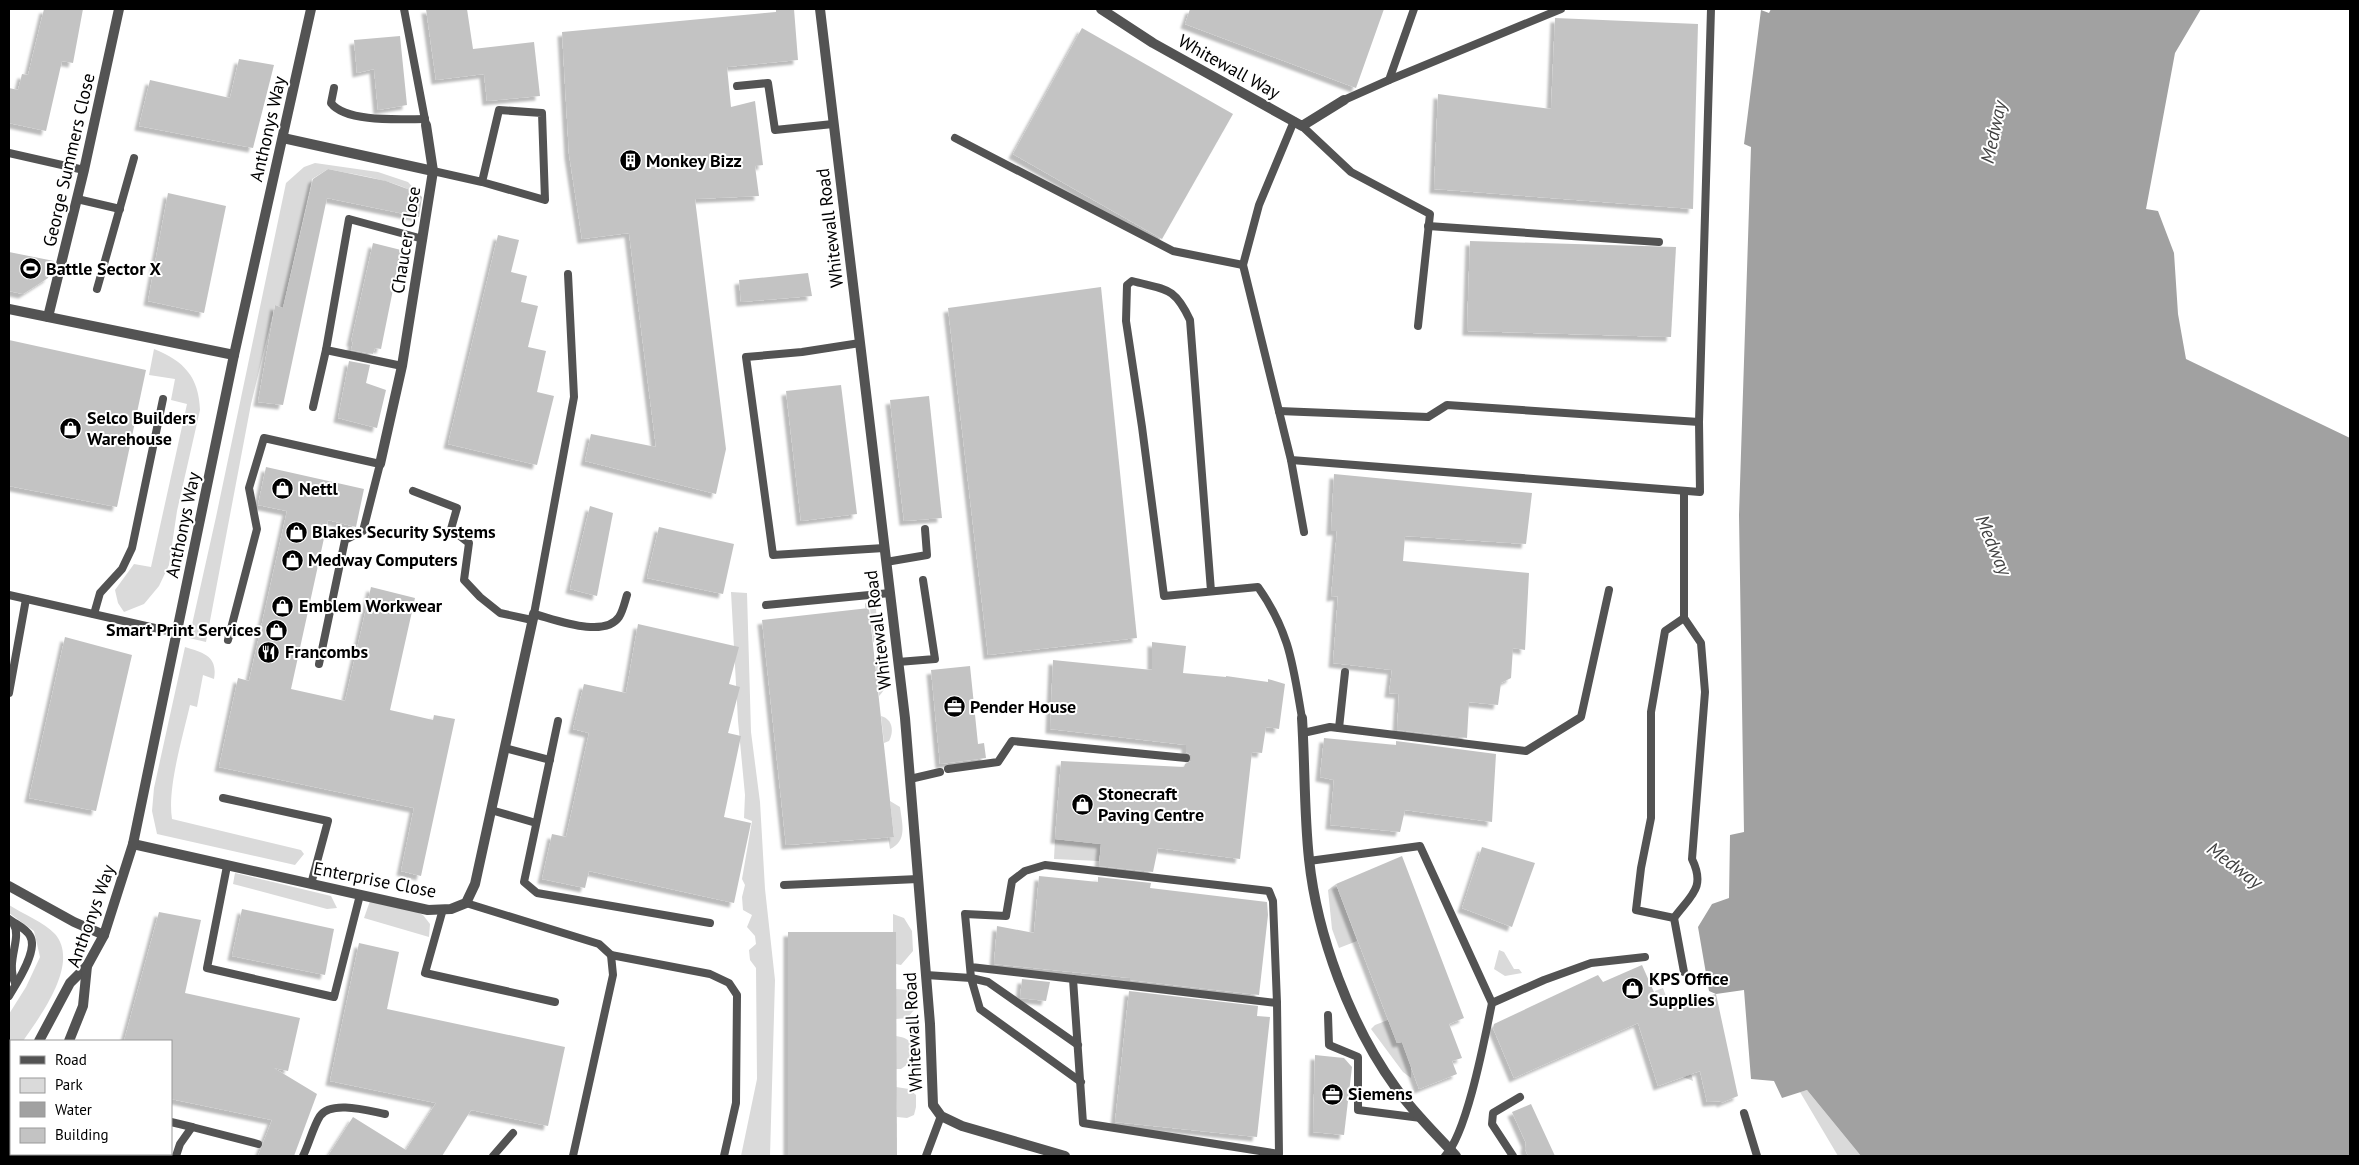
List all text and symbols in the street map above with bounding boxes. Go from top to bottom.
street label: Whitewall Way [1174,29,1285,104]
street label: George Summers Close [37,71,100,249]
street label: Anthonys Way [244,73,291,184]
water label: Medway [1975,97,2012,165]
building icon: Monkey Bizz [618,149,642,173]
place label: Monkey Bizz [646,149,742,172]
street label: Whitewall Road [811,167,848,289]
street label: Chaucer Close [386,185,425,295]
sports icon: Battle Sector X [18,257,42,281]
place label: Battle Sector X [46,257,162,280]
place label: Selco Builders Warehouse [87,406,196,450]
shop icon: Selco Builders Warehouse [59,416,83,440]
street label: Anthonys Way [160,469,205,580]
shop icon: Nettl [271,477,295,501]
place label: Nettl [299,477,338,500]
water label: Medway [1971,511,2018,580]
shop icon: Blakes Security Systems [284,520,308,544]
place label: Blakes Security Systems [312,520,496,543]
shop icon: Medway Computers [280,548,304,572]
place label: Medway Computers [308,548,458,571]
street label: Whitewall Road [859,569,896,691]
shop icon: Emblem Workwear [271,594,295,618]
place label: Emblem Workwear [299,594,443,617]
place label: Smart Print Services [106,618,261,641]
shop icon: Smart Print Services [265,618,289,642]
restaurant icon: Francombs [257,640,281,664]
place label: Francombs [285,640,368,663]
office icon: Pender House [942,695,966,719]
place label: Pender House [970,695,1076,718]
place label: Stonecraft Paving Centre [1098,782,1204,826]
shop icon: Stonecraft Paving Centre [1070,792,1094,816]
water label: Medway [2202,836,2269,895]
street label: Enterprise Close [312,856,439,903]
street label: Anthonys Way [61,861,120,970]
place label: KPS Office Supplies [1649,967,1729,1011]
street label: Whitewall Road [898,971,927,1093]
shop icon: KPS Office Supplies [1621,977,1645,1001]
legend [10,1040,172,1155]
text: Road [55,1050,87,1069]
text: Park [55,1075,83,1094]
office icon: Siemens [1320,1082,1344,1106]
place label: Siemens [1348,1082,1413,1105]
text: Water [55,1100,92,1119]
text: Building [55,1125,109,1144]

